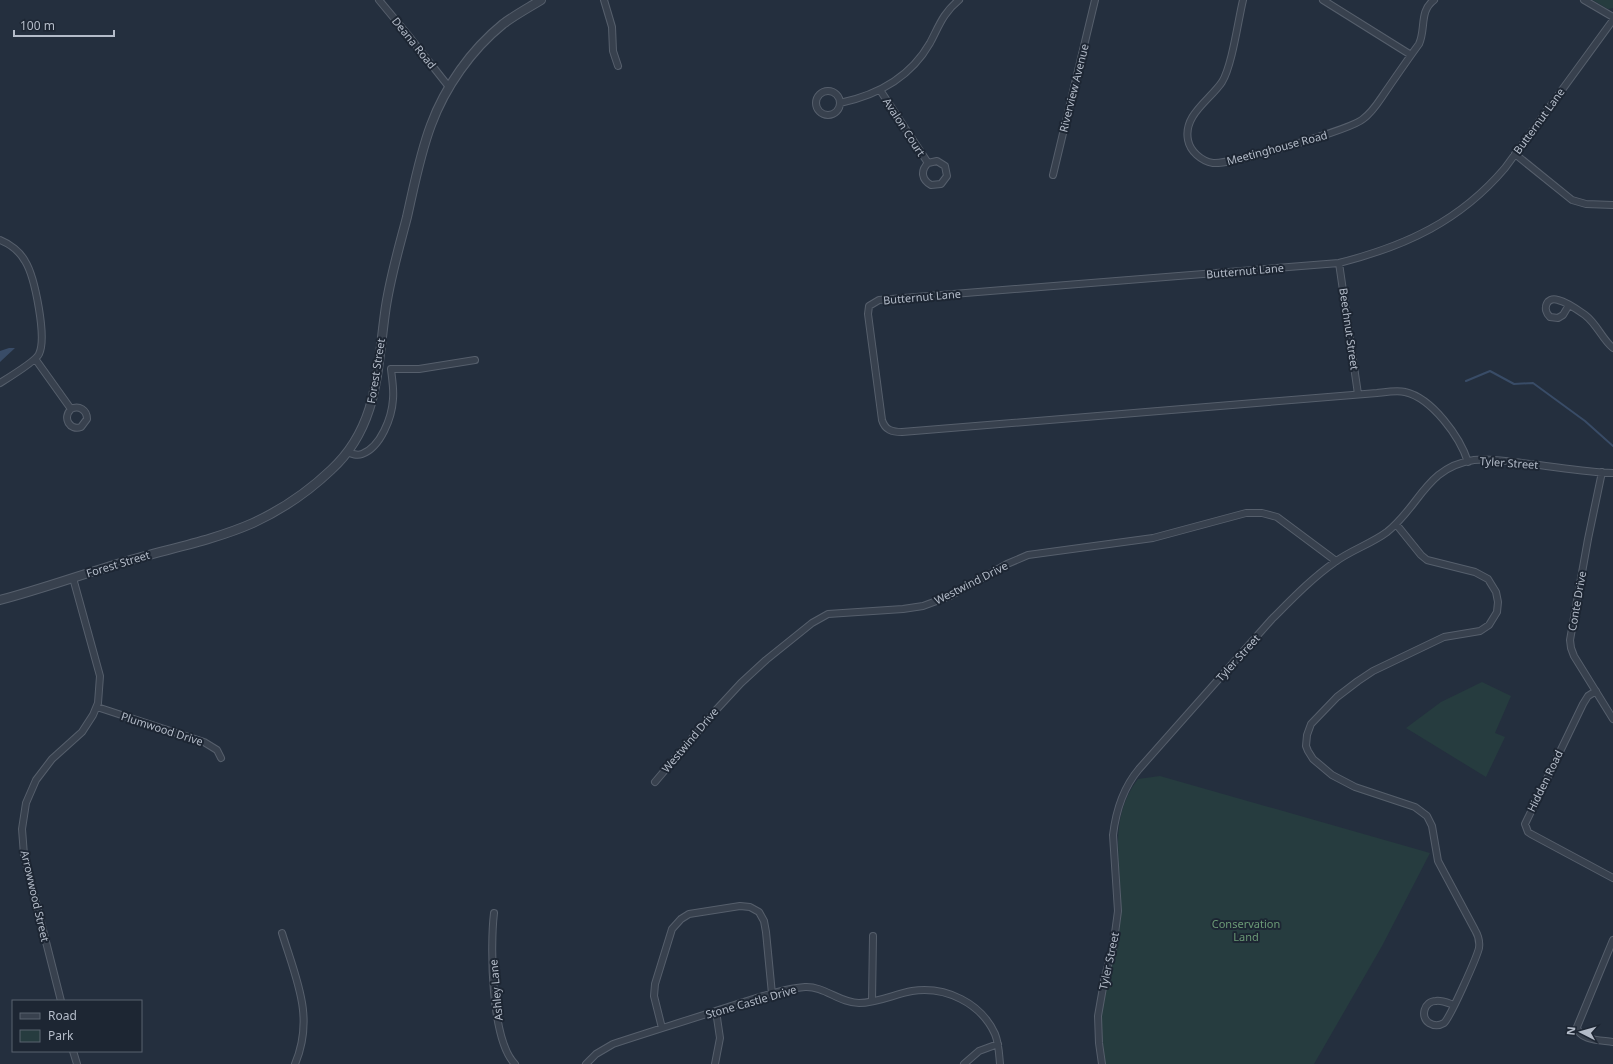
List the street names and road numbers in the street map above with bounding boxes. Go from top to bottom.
street label: Deana Road [389,14,440,72]
street label: Riverview Avenue [1055,42,1092,134]
street label: Butternut Lane [1510,85,1568,157]
street label: Avalon Court [880,95,929,159]
street label: Meetinghouse Road [1225,127,1329,168]
street label: Butternut Lane [1205,260,1284,281]
street label: Butternut Lane [882,286,961,307]
street label: Beechnut Street [1336,287,1363,371]
street label: Forest Street [363,337,388,405]
street label: Tyler Street [1479,453,1539,472]
street label: Forest Street [84,547,151,580]
street label: Westwind Drive [931,558,1010,608]
street label: Conte Drive [1564,570,1589,632]
street label: Tyler Street [1212,631,1263,684]
street label: Westwind Drive [658,704,721,775]
street label: Plumwood Drive [119,708,205,749]
street label: Hidden Road [1523,747,1566,814]
street label: Arrowwood Street [18,849,53,943]
street label: Tyler Street [1095,931,1122,991]
street label: Ashley Lane [485,959,506,1021]
street label: Stone Castle Drive [704,981,798,1022]

